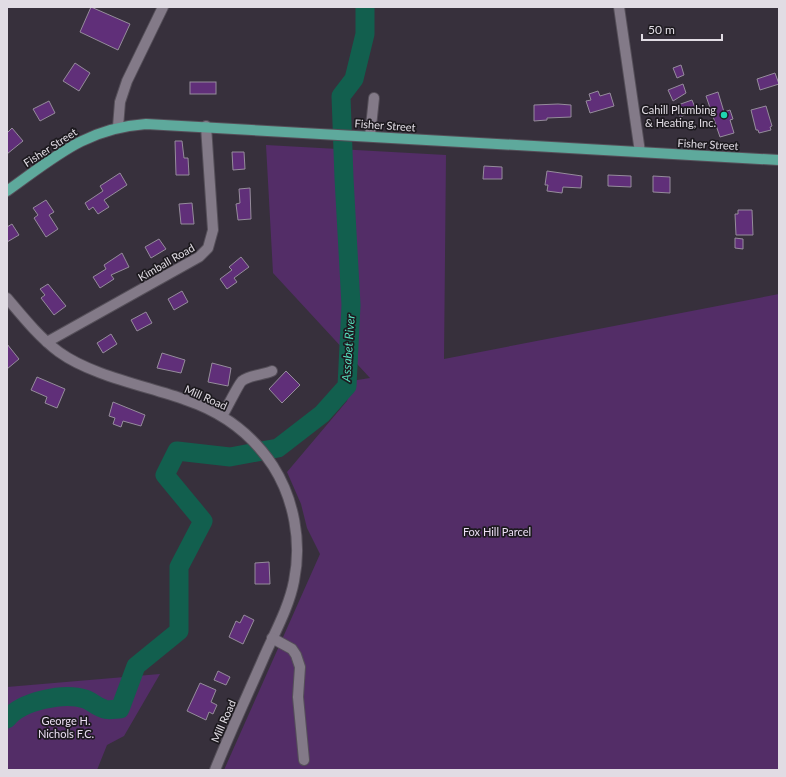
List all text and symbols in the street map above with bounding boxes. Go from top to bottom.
scale bar [642,16,722,42]
text: 50 m [648,22,675,37]
place label: Cahill Plumbing & Heating, Inc. [641,103,716,129]
marker: Cahill Plumbing & Heating, Inc. [719,110,729,120]
street label: Fisher Street [354,116,416,134]
street label: Fisher Street [21,125,79,169]
street label: Fisher Street [677,136,739,152]
street label: Kimball Road [135,241,197,283]
water label: Assabet River [338,313,358,383]
street label: Mill Road [183,382,229,412]
park label: Fox Hill Parcel [463,525,531,538]
street label: Mill Road [208,698,238,744]
park label: George H. Nichols F.C. [38,714,94,740]

